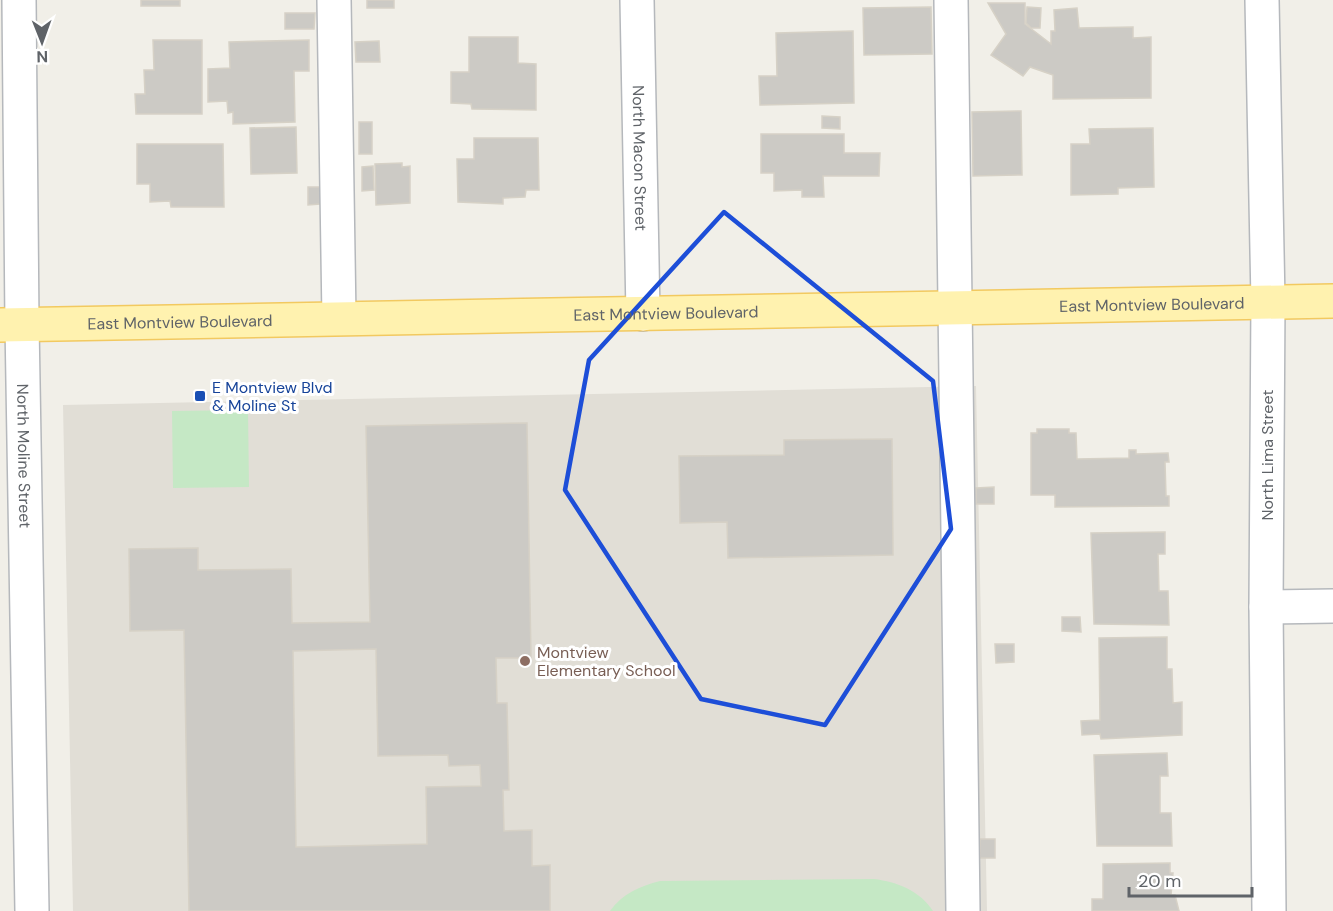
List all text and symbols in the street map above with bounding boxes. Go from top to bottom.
north arrow [12,12,72,72]
text: N [36,46,48,67]
street label: North Macon Street [628,85,651,231]
street label: East Montview Boulevard [1059,293,1245,317]
street label: East Montview Boulevard [573,301,759,326]
street label: East Montview Boulevard [87,310,273,334]
place label: E Montview Blvd & Moline St [212,377,332,416]
street label: North Moline Street [12,384,35,528]
marker: E Montview Blvd & Moline St [193,389,207,403]
street label: North Lima Street [1257,389,1278,521]
place label: Montview Elementary School [537,642,675,681]
marker: Montview Elementary School [518,654,532,668]
scale bar [1129,860,1252,898]
text: 20 m [1138,869,1181,893]

